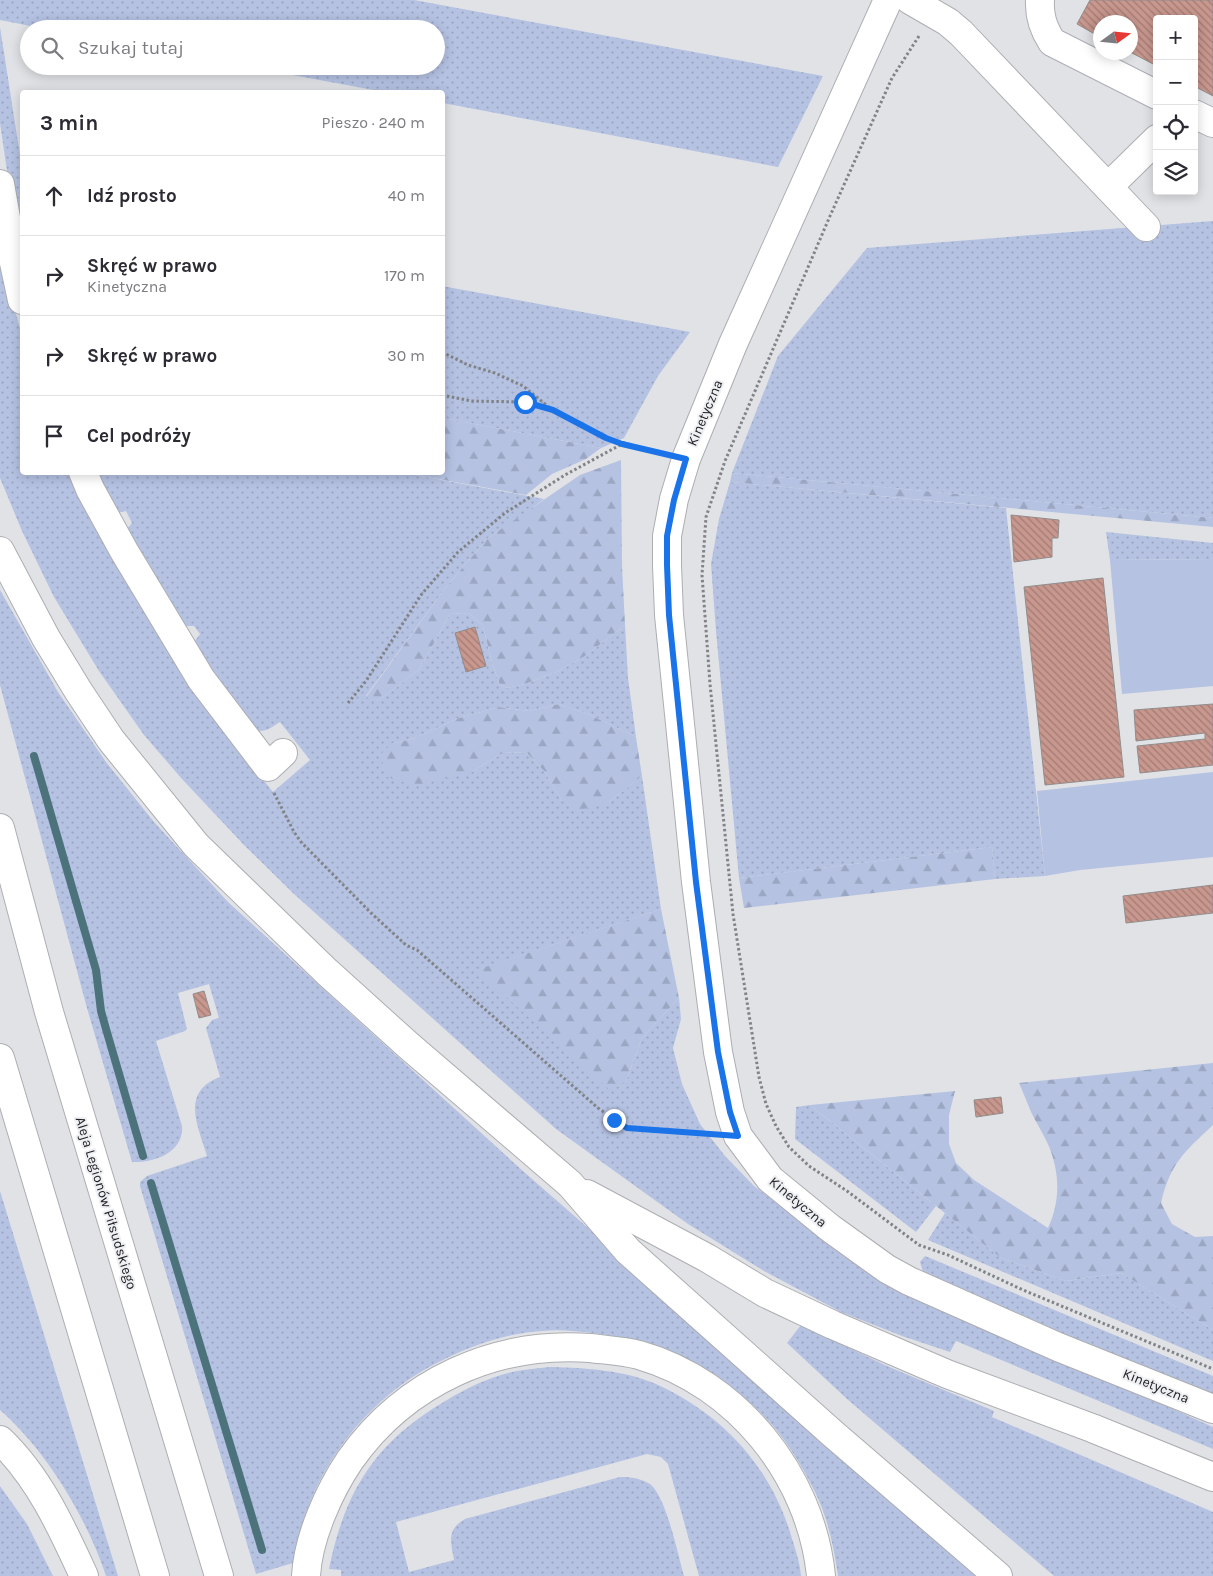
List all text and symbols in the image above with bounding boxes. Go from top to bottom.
north arrow [1093,15,1138,60]
map controls [1153,15,1198,195]
button: + [1153,15,1198,60]
search box [20,20,445,75]
icon: search [38,34,66,62]
text: Szukaj tutaj [78,37,184,59]
button: − [1153,60,1198,105]
button: locate [1153,105,1198,150]
text: 3 min [40,111,98,135]
text: Pieszo · 240 m [321,113,425,132]
button: layers [1153,150,1198,195]
icon: ahead [40,182,68,210]
text: Idź prosto [87,185,177,207]
text: 40 m [388,186,425,205]
text: Skręć w prawo [87,255,217,277]
icon: right [40,262,68,290]
text: 170 m [384,266,425,285]
text: Kinetyczna [87,277,167,296]
icon: right [40,342,68,370]
text: Skręć w prawo [87,345,217,367]
text: 30 m [387,346,425,365]
street label: Kinetyczna [683,377,727,449]
route start [514,391,537,414]
icon: arrive [40,422,68,450]
text: Cel podróży [87,425,191,447]
route end [603,1109,626,1132]
street label: Aleja Legionów Piłsudskiego [72,1115,140,1291]
street label: Kinetyczna [766,1173,830,1231]
street label: Kinetyczna [1120,1365,1192,1407]

